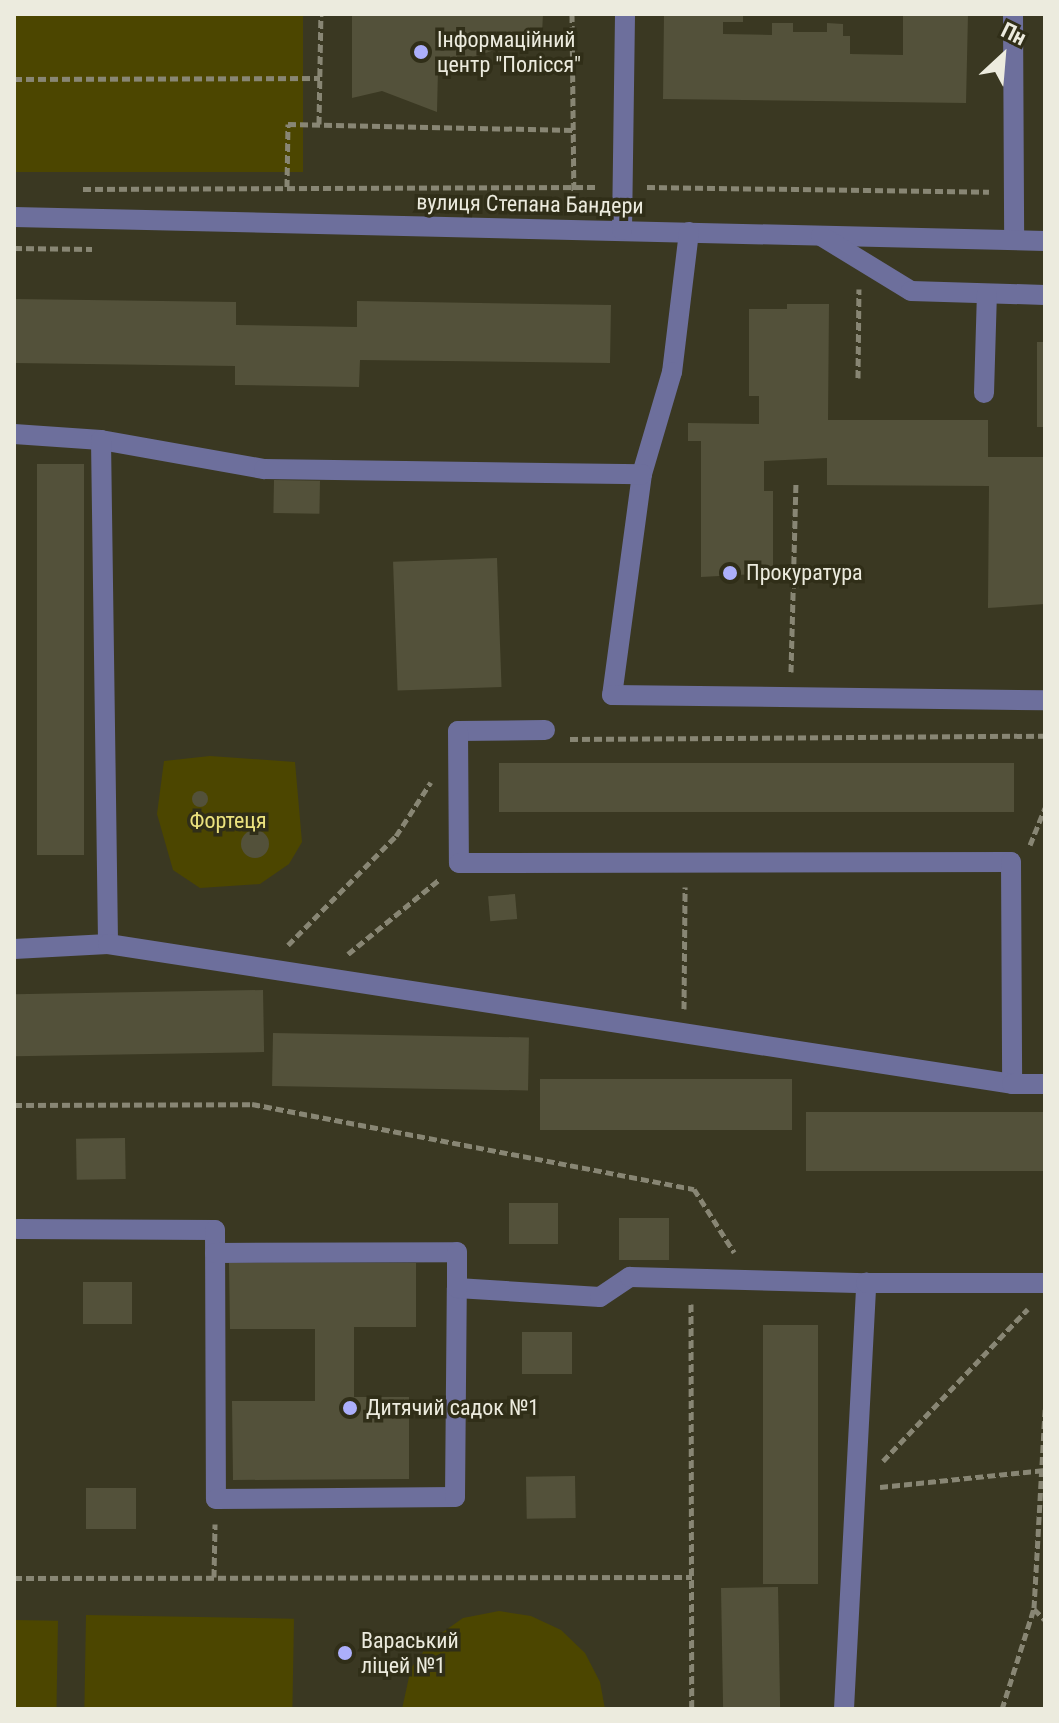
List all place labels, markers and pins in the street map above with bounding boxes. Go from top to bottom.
place label: Інформаційний центр "Полісся" [437,26,581,78]
marker: Інформаційний центр "Полісся" [412,43,430,61]
place label: Прокуратура [746,560,863,586]
marker: Прокуратура [721,564,739,582]
place label: Дитячий садок №1 [366,1395,539,1421]
marker: Дитячий садок №1 [341,1399,359,1417]
place label: Вараський ліцей №1 [361,1627,459,1678]
marker: Вараський ліцей №1 [336,1644,354,1662]

